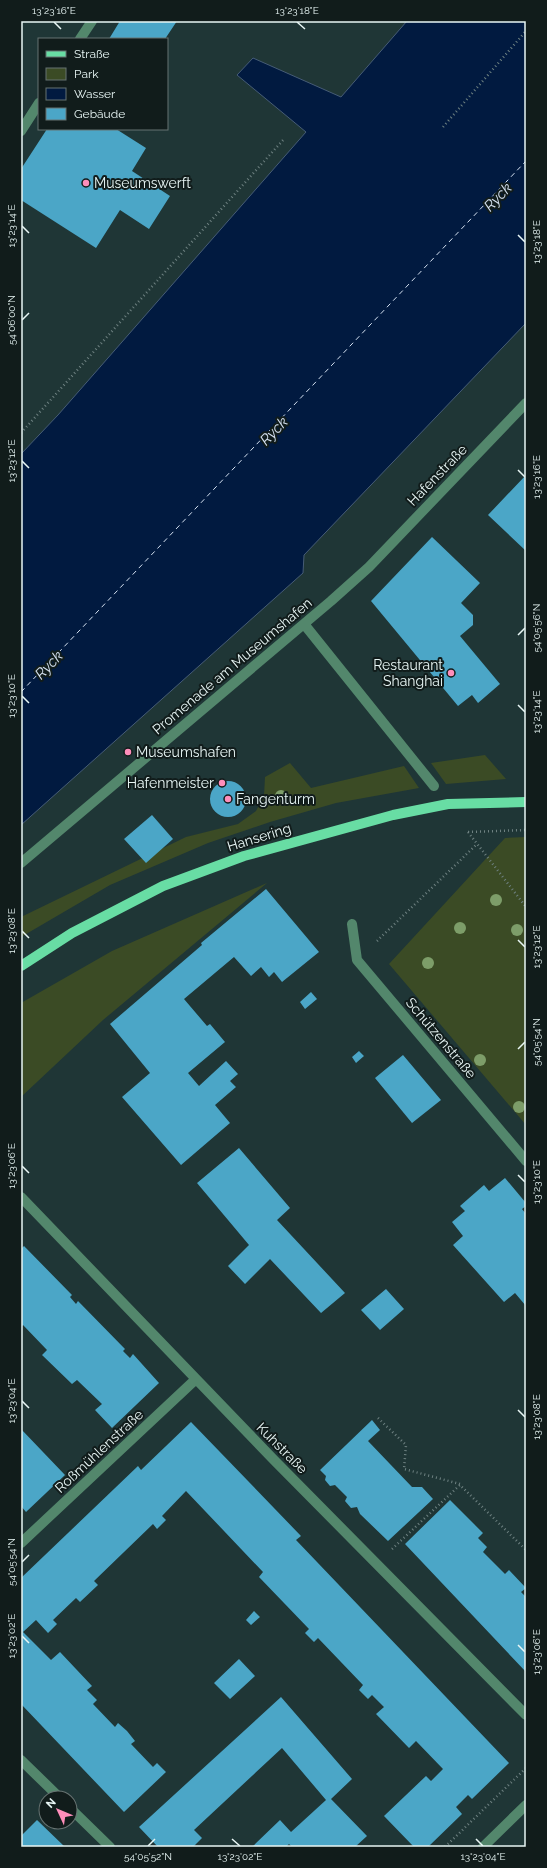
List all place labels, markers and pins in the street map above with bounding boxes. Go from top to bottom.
place label: Museumswerft [94,175,191,191]
marker: Museumswerft [81,178,91,188]
place label: Restaurant Shanghai [373,657,443,689]
marker: Restaurant Shanghai [446,668,456,678]
place label: Museumshafen [136,744,236,760]
marker: Museumshafen [123,747,133,757]
place label: Hafenmeister [127,775,214,791]
marker: Hafenmeister [217,778,227,788]
place label: Fangenturm [236,791,315,807]
marker: Fangenturm [223,794,233,804]

